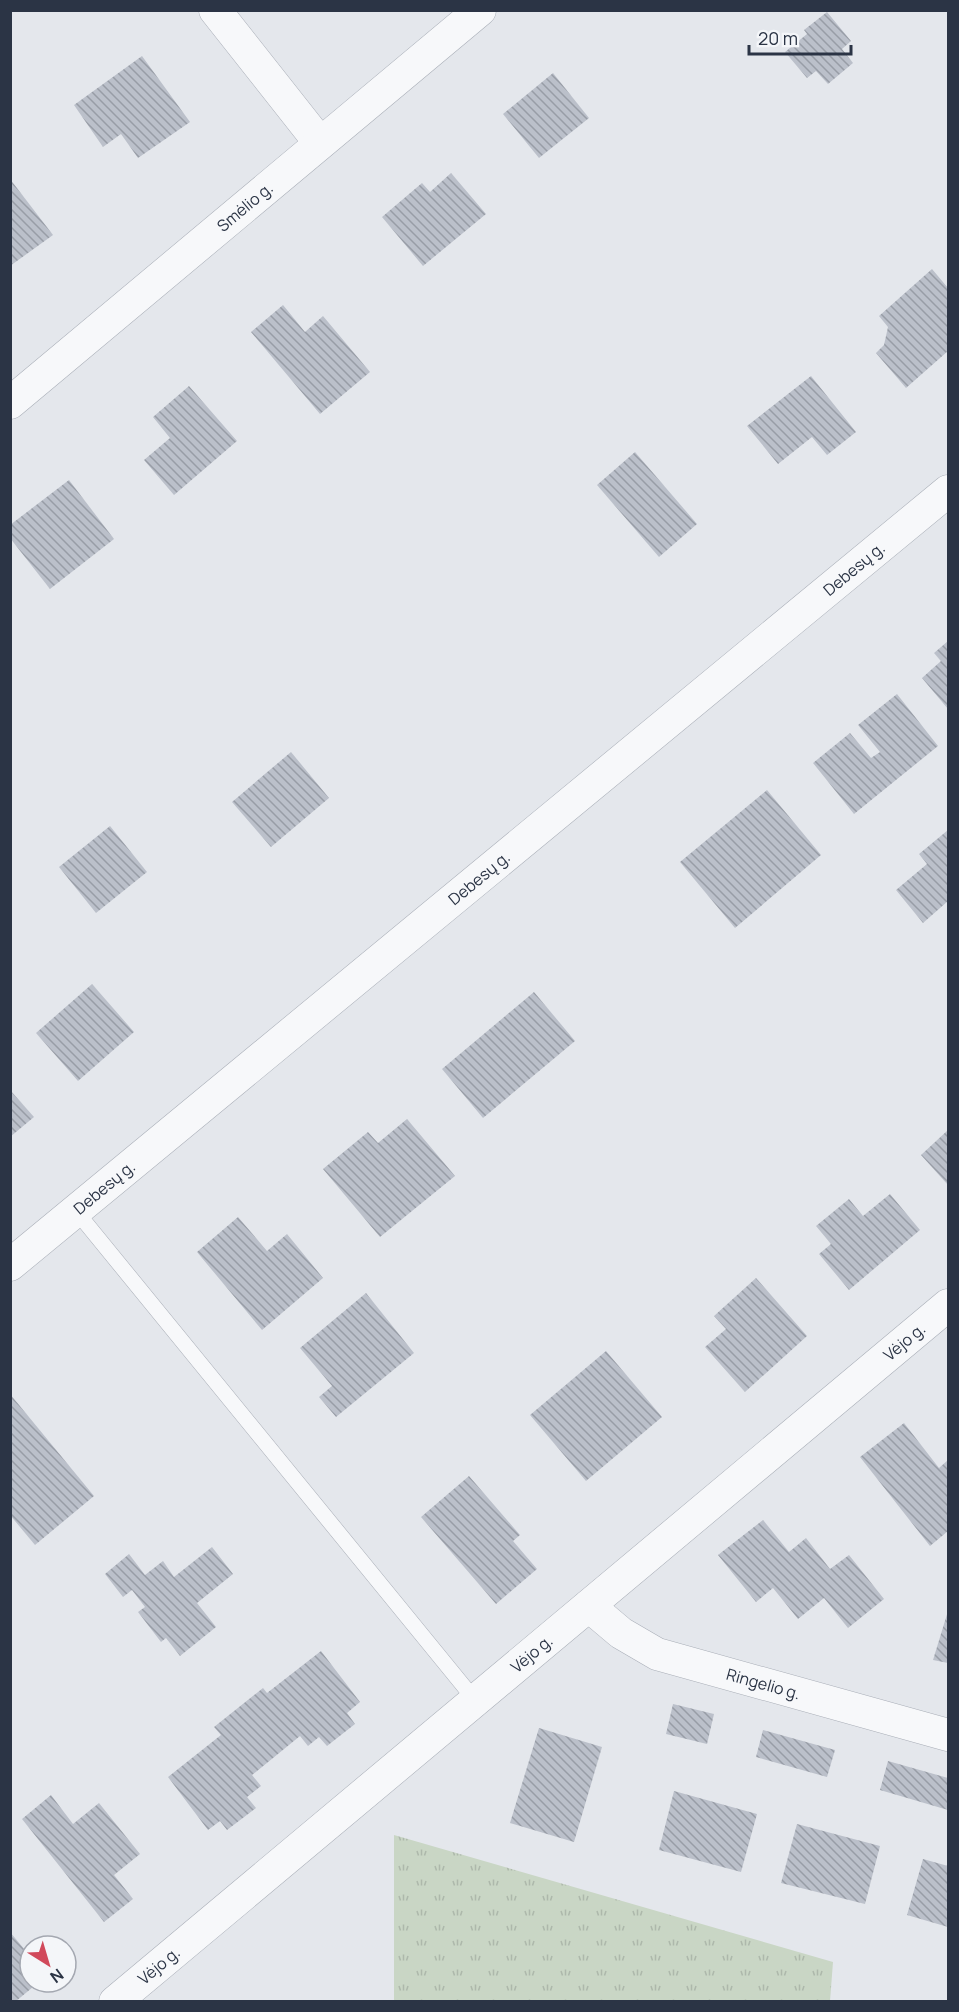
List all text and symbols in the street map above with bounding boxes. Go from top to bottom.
scale bar [749,18,851,56]
text: 20 m [758,26,798,50]
street label: Smėlio g. [212,177,277,236]
street label: Debesų g. [818,537,889,601]
street label: Debesų g. [444,846,514,910]
street label: Debesų g. [69,1155,139,1219]
street label: Vėjo g. [879,1318,930,1366]
street label: Vėjo g. [506,1630,557,1678]
street label: Ringelio g. [724,1663,803,1704]
north arrow [18,1934,78,1994]
street label: Vėjo g. [133,1941,184,1989]
text: N [46,1964,68,1988]

